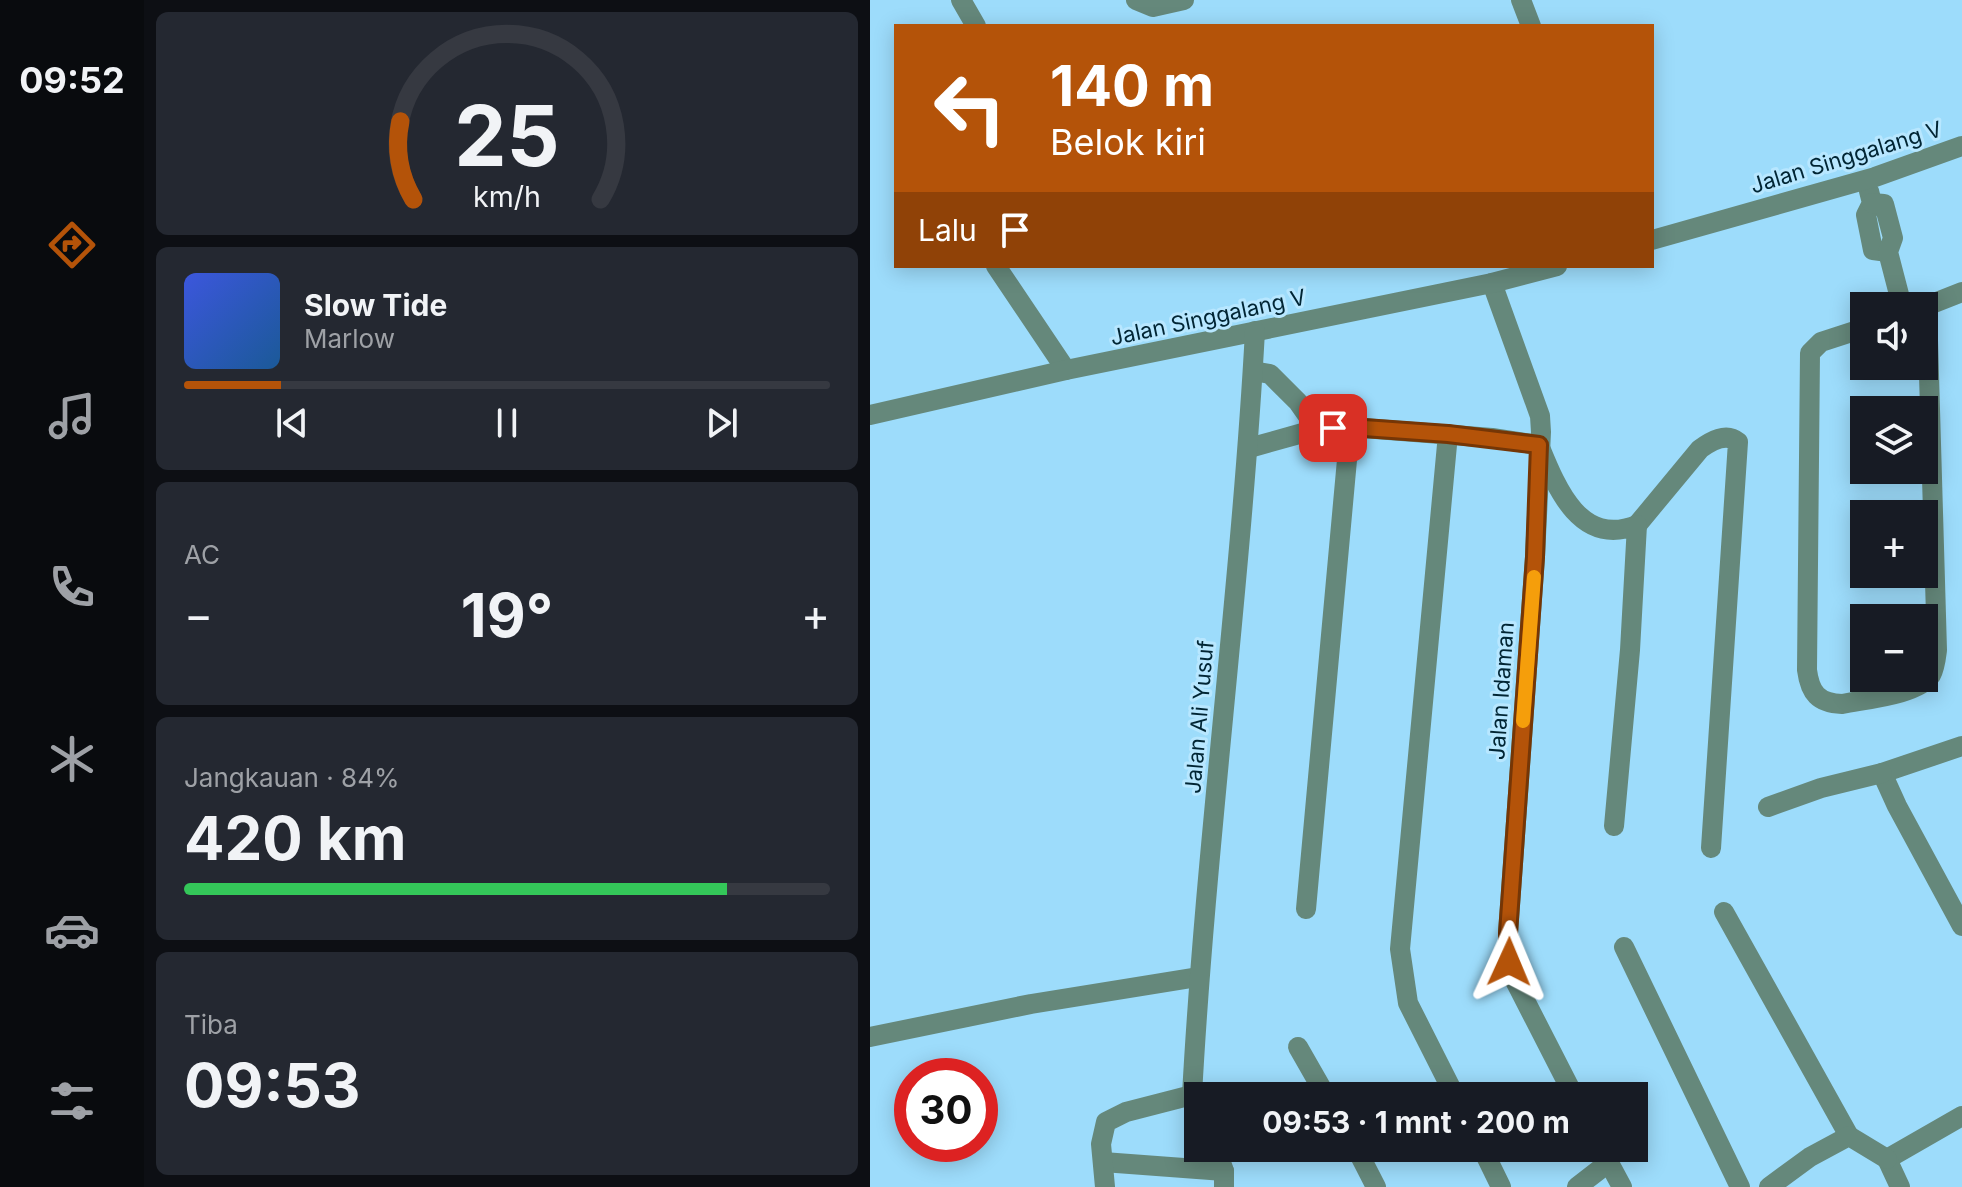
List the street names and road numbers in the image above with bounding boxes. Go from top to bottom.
street label: Jalan Singgalang V [1747,115,1945,199]
street label: Jalan Singgalang V [1108,284,1308,350]
street label: Jalan Idaman [1483,621,1519,761]
street label: Jalan Ali Yusuf [1179,639,1219,795]

